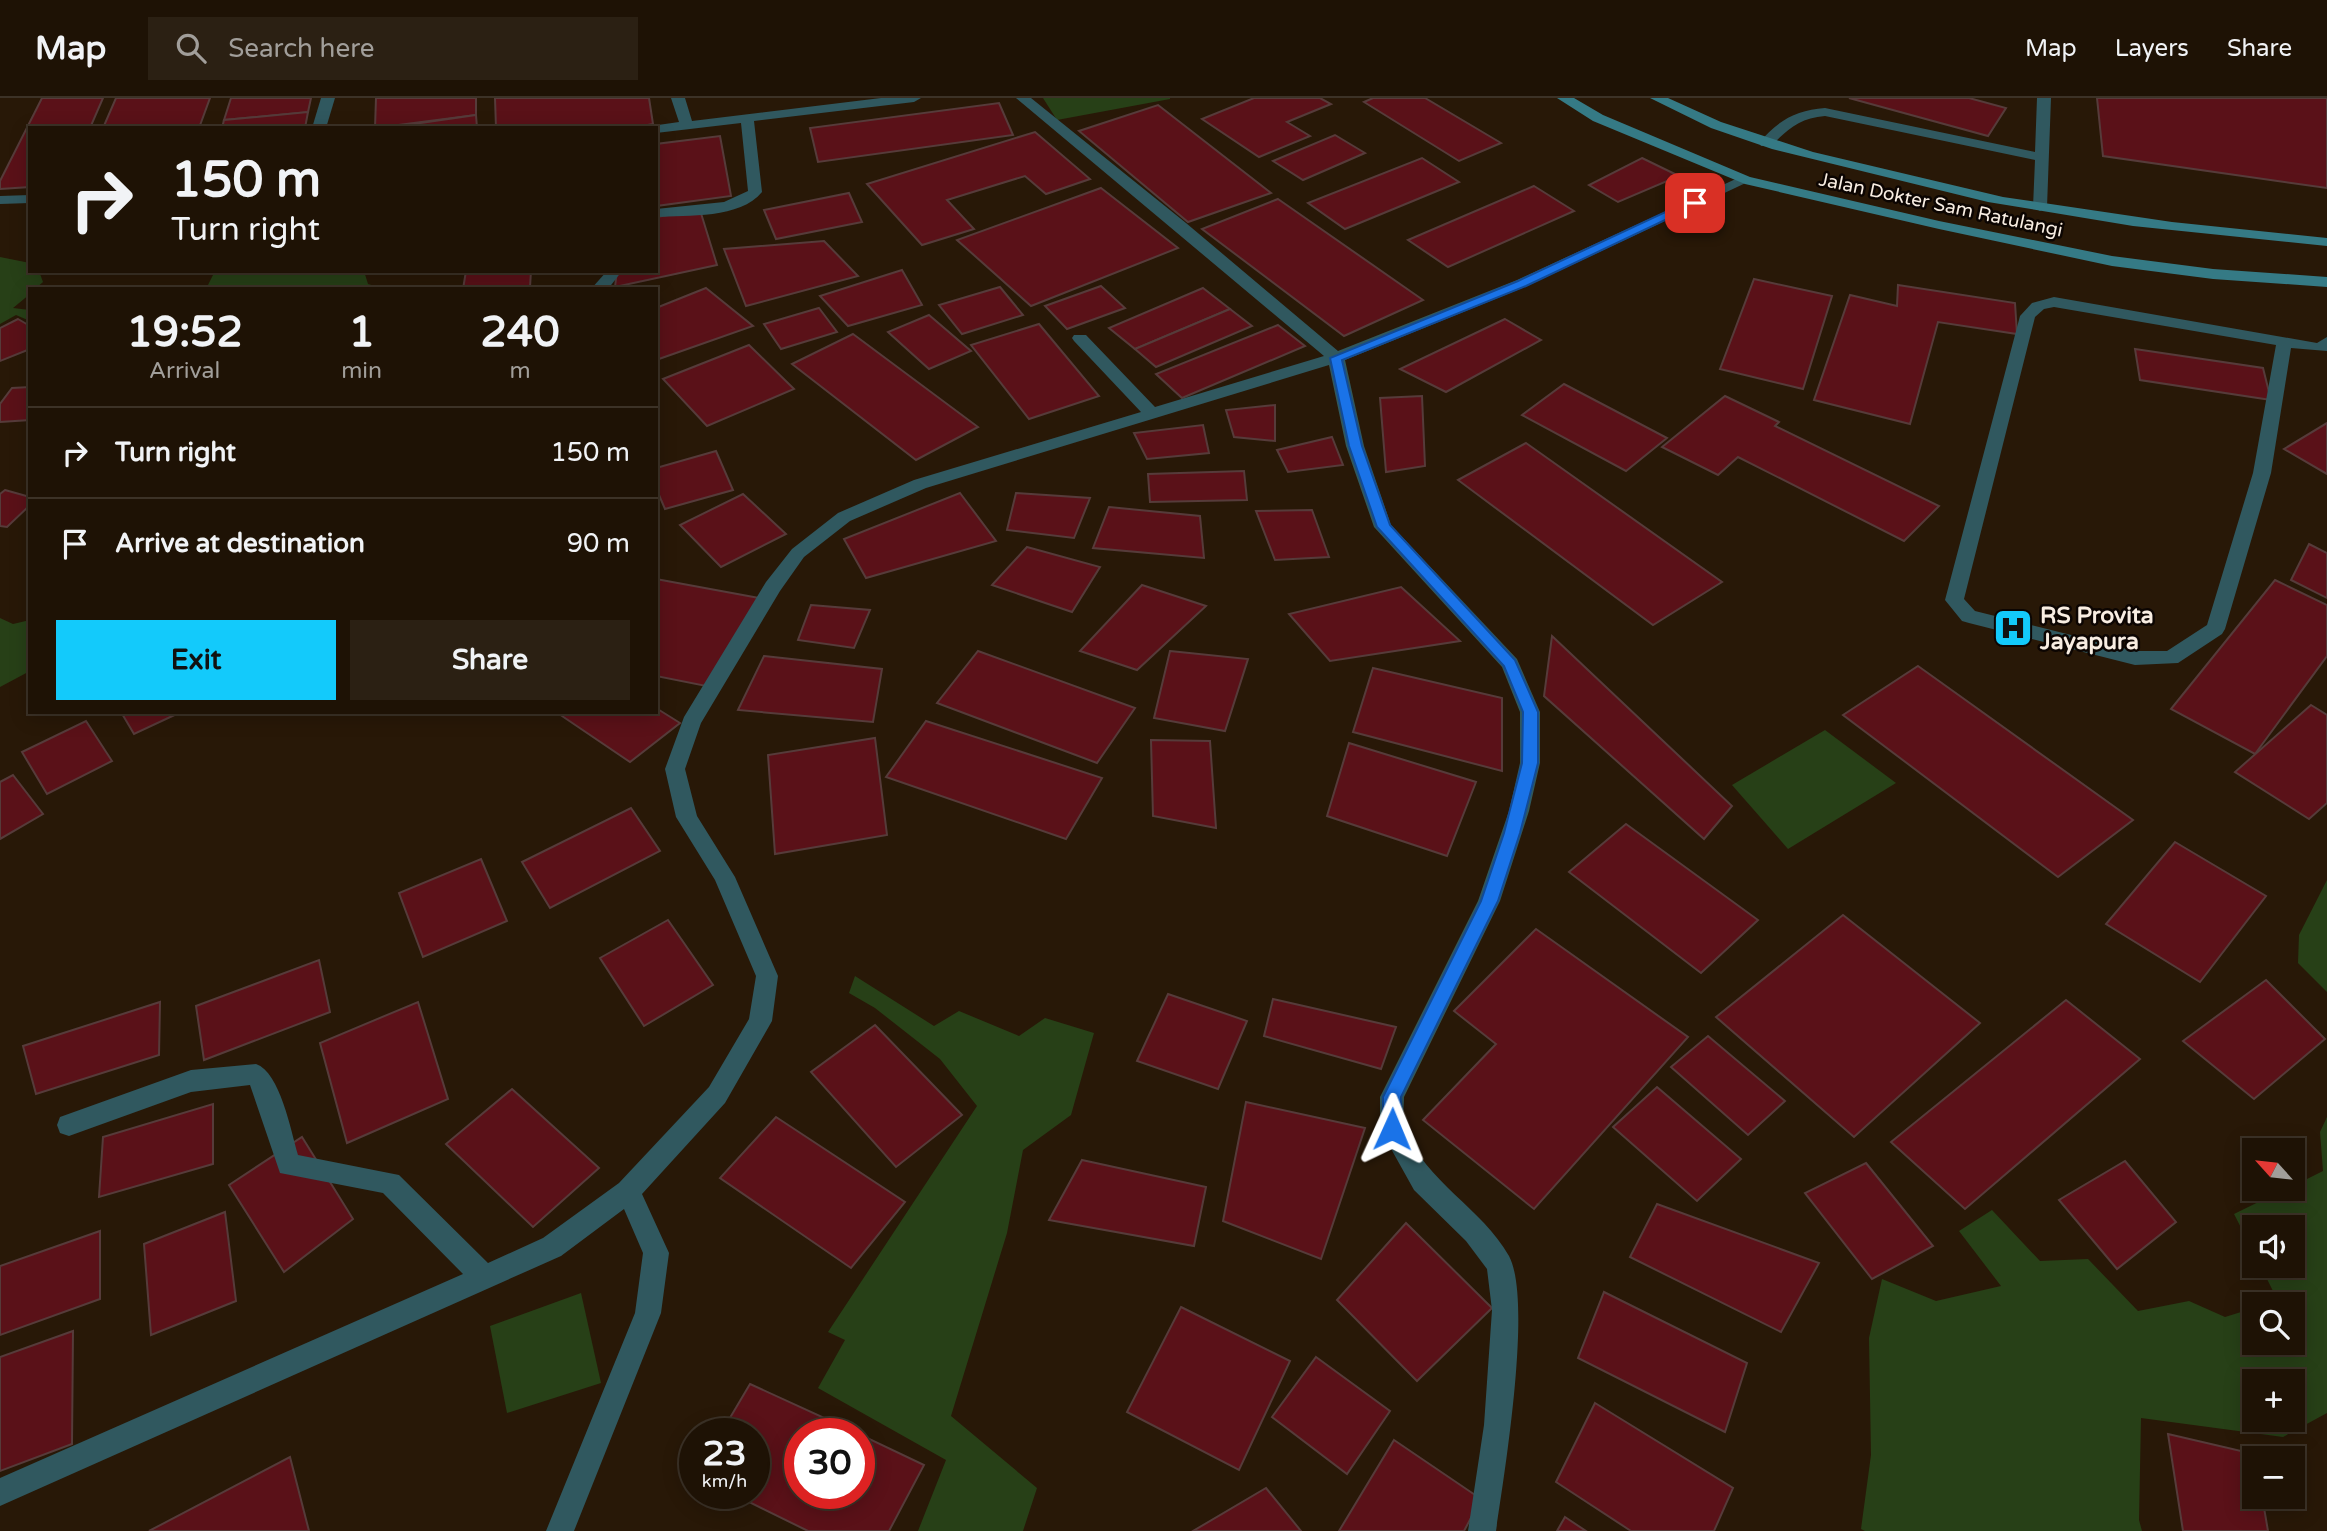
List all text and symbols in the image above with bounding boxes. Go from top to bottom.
search box [148,17,638,80]
text: Map [35,29,106,68]
icon: search [172,29,210,67]
text: Search here [228,33,374,64]
text: Map [2025,34,2077,63]
text: Layers [2115,34,2189,63]
text: Share [2227,34,2292,63]
text: 150 m [171,151,321,210]
icon: right [56,154,147,245]
street label: Jalan Dokter Sam Ratulangi [1817,168,2065,242]
pin [1665,173,1725,233]
icon: arrive [1676,184,1714,222]
text: Turn right [171,211,320,249]
text: 19:52 [126,307,243,358]
text: 1 [348,307,375,358]
text: 240 [480,307,560,358]
text: Arrival [149,357,220,385]
text: min [341,357,382,385]
text: m [509,357,531,385]
icon: right [56,434,94,472]
text: Turn right [115,437,236,468]
text: 150 m [550,437,630,468]
icon: arrive [56,525,94,563]
text: Arrive at destination [115,528,365,559]
text: 90 m [567,528,630,559]
place label: RS Provita Jayapura [2039,602,2154,656]
hospital icon: RS Provita Jayapura [1992,607,2034,649]
button: Exit [56,620,336,700]
button: Share [350,620,630,700]
position arrow [1355,1092,1429,1166]
north arrow [2242,1138,2305,1200]
map controls [2242,1138,2305,1509]
button: sound [2242,1215,2305,1278]
button: search [2242,1292,2305,1355]
button: + [2242,1369,2305,1432]
speed limit sign: 30 [784,1418,875,1509]
text: 23 [703,1433,746,1475]
button: − [2242,1446,2305,1509]
text: km/h [702,1470,747,1492]

